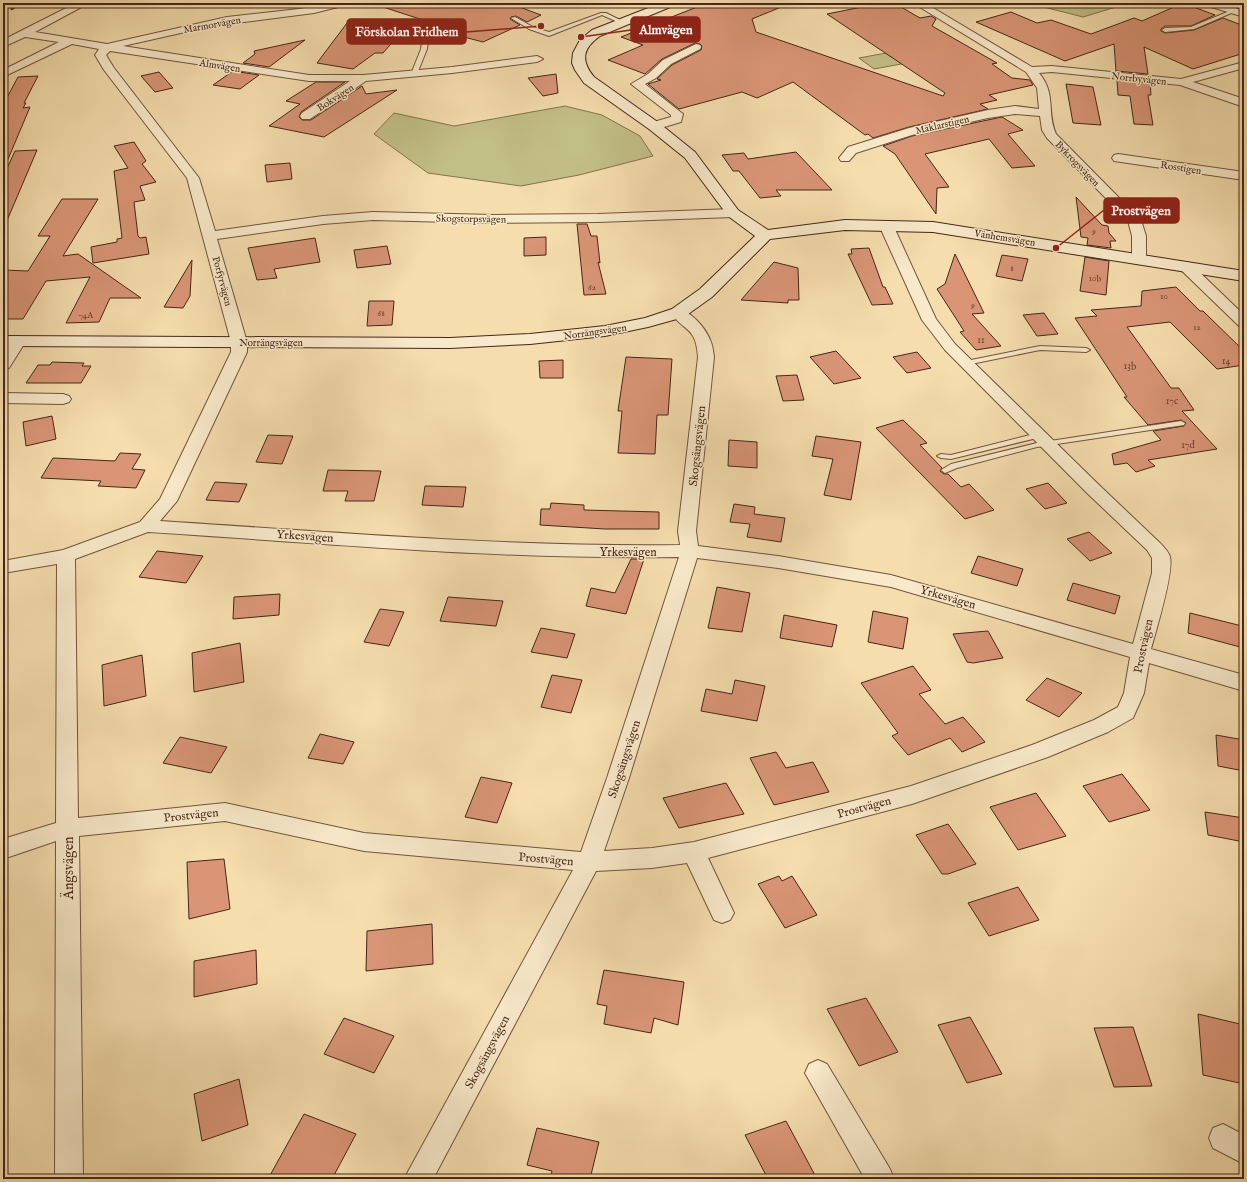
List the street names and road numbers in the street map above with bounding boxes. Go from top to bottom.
street label: Marmorvägen [182,14,243,37]
street label: Almvägen [197,57,242,76]
street label: Norrbyvägen [1111,70,1168,89]
street label: Bokvägen [315,81,357,115]
street label: Mäklarstigen [914,113,971,138]
street label: Bykrogsvägen [1052,138,1102,190]
street label: Rosstigen [1159,159,1203,178]
street label: Skogstorpsvägen [436,212,507,227]
street label: Vänhemsvägen [972,227,1037,250]
street label: Porfyrvägen [209,255,235,308]
street label: Norrängsvägen [563,322,628,343]
street label: Norrängsvägen [239,337,304,350]
street label: Skogsängsvägen [686,404,709,487]
street label: Yrkesvägen [276,527,335,546]
street label: Yrkesvägen [599,545,657,560]
street label: Yrkesvägen [918,582,978,613]
street label: Prostvägen [1130,617,1157,675]
street label: Skogsängsvägen [605,718,644,800]
street label: Prostvägen [836,793,893,822]
street label: Prostvägen [163,805,220,826]
street label: Ängsvägen [59,836,78,901]
street label: Prostvägen [518,850,575,869]
street label: Skogsängsvägen [462,1012,513,1091]

